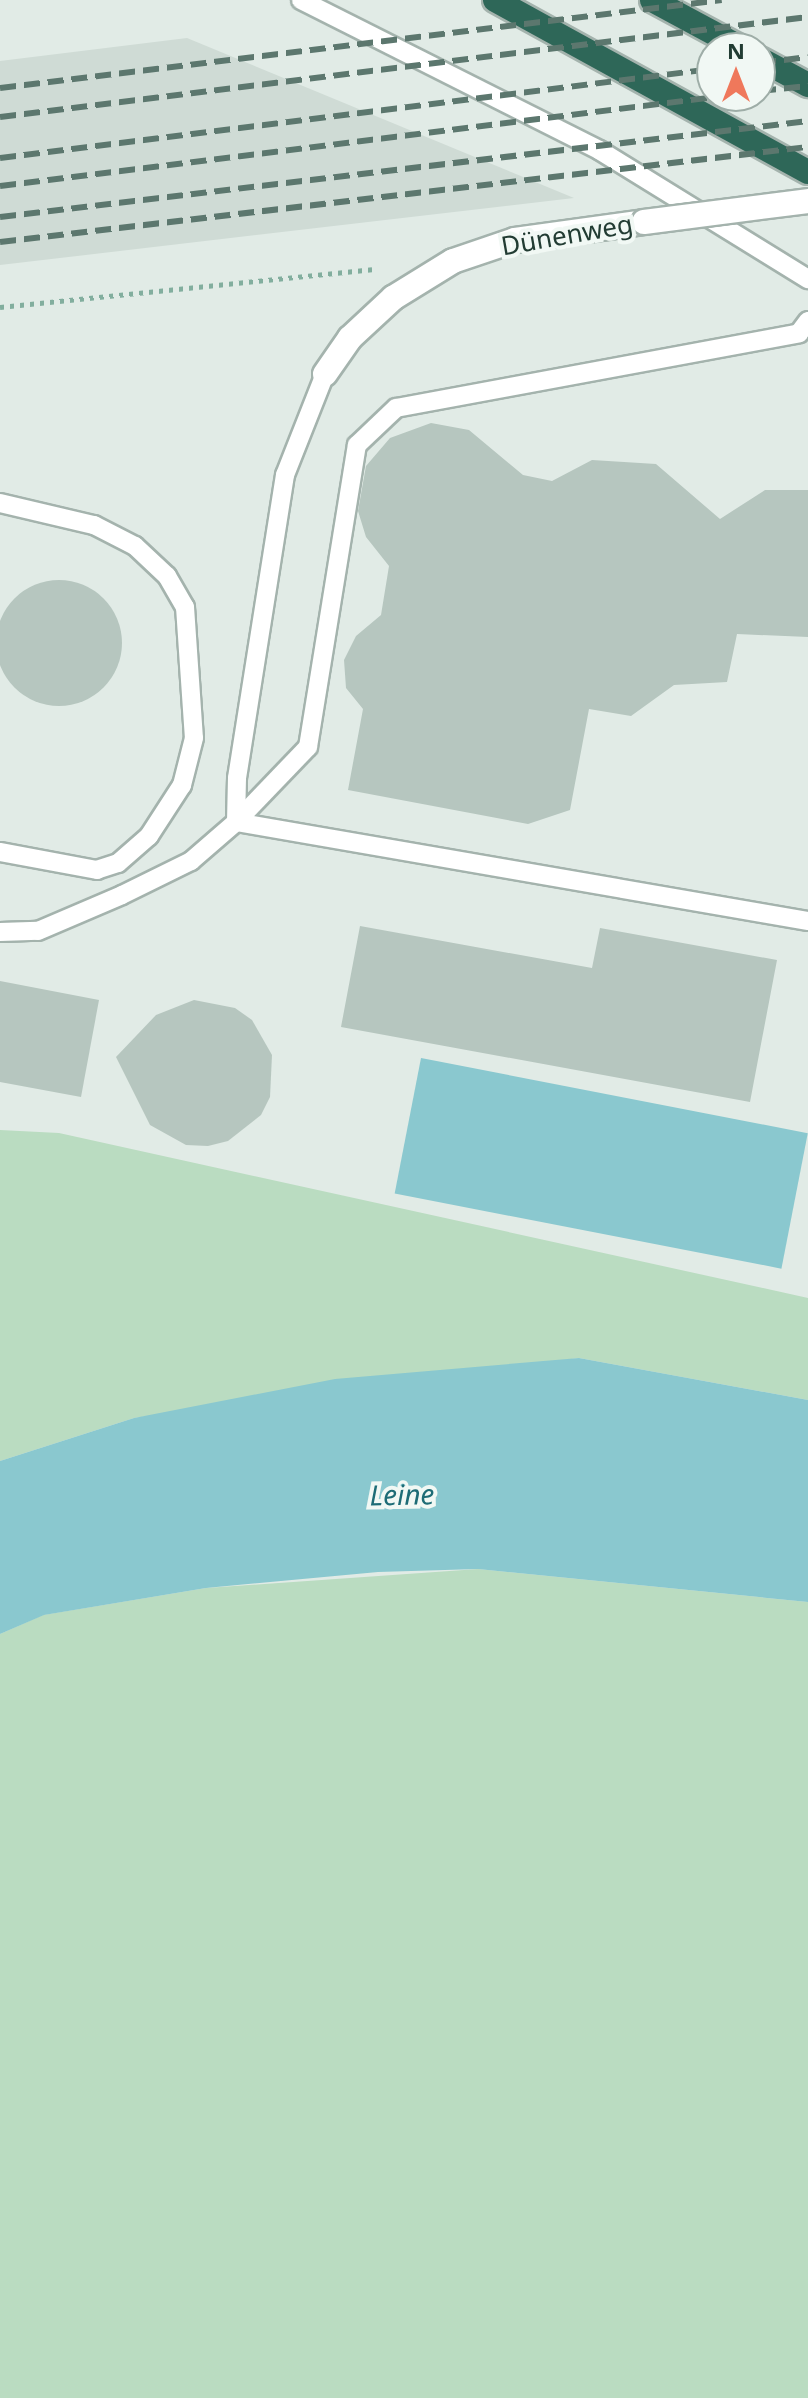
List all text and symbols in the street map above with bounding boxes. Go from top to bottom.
north arrow [696,32,776,112]
text: N [727,35,745,65]
street label: Dünenweg [499,208,635,262]
water label: Leine [369,1477,435,1511]

